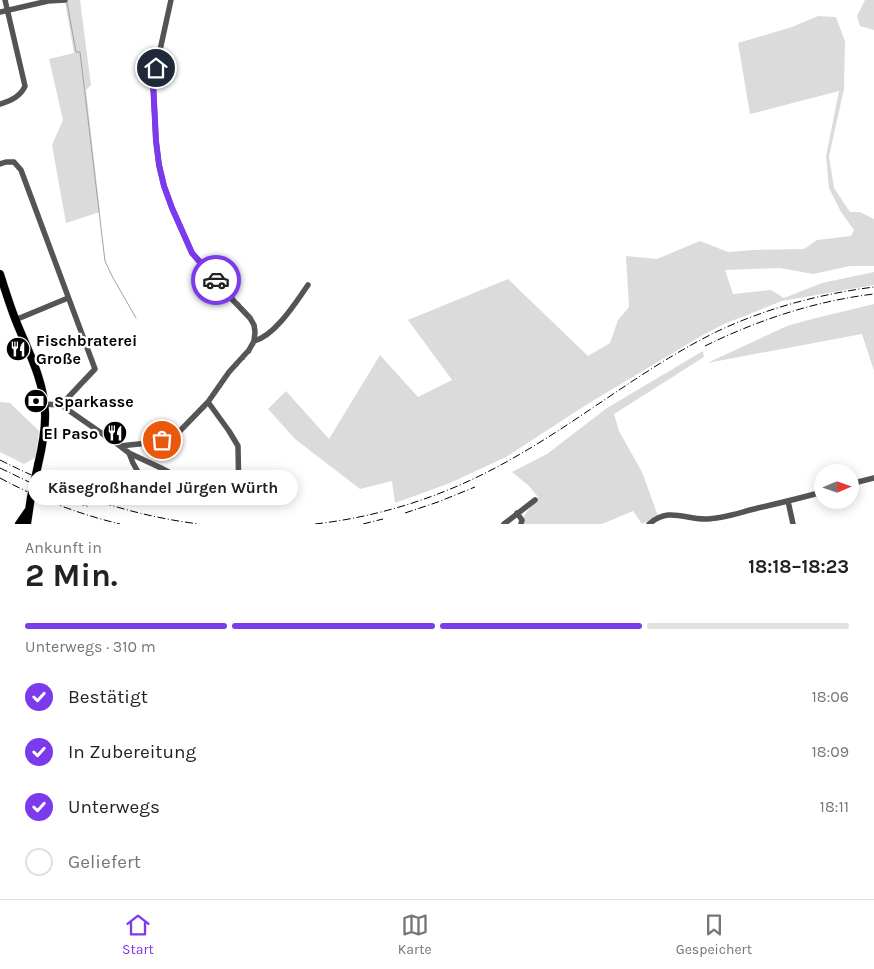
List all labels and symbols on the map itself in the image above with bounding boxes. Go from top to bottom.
pin [135,47,177,89]
courier [191,255,241,305]
place label: Fischbraterei Große [36,331,137,368]
restaurant icon: Fischbraterei Große [5,336,31,362]
bank icon: Sparkasse [23,388,49,414]
place label: Sparkasse [54,392,134,411]
pin [141,419,183,461]
restaurant icon: El Paso [102,420,128,446]
place label: El Paso [44,424,98,443]
north arrow [814,464,859,509]
callout: Käsegroßhandel Jürgen Würth [27,470,297,505]

